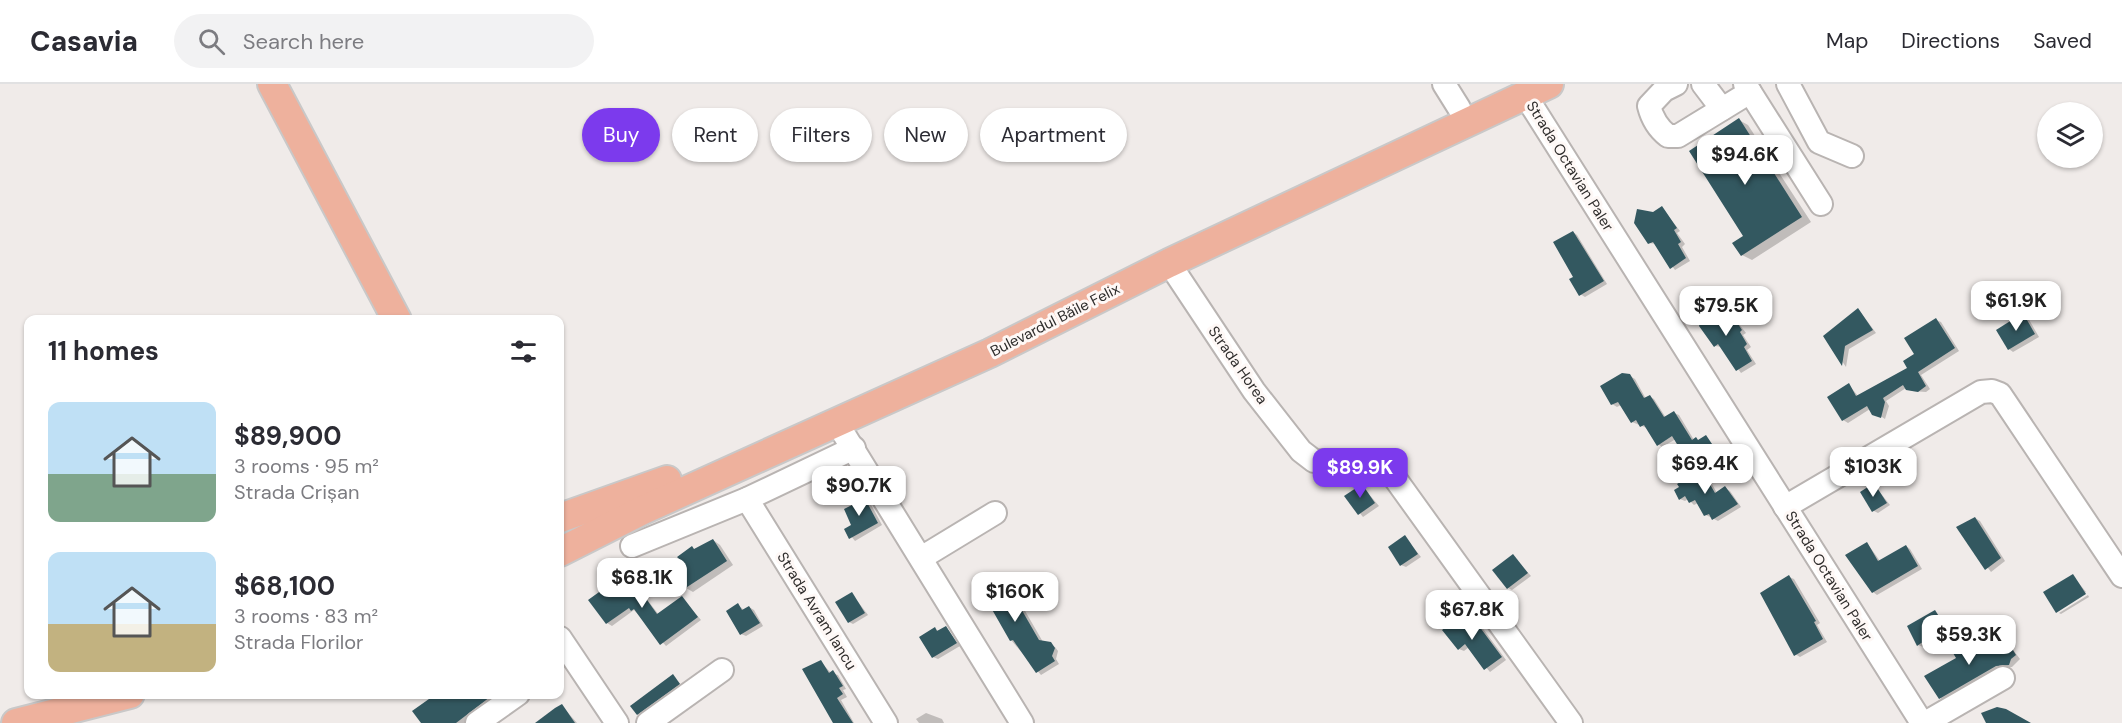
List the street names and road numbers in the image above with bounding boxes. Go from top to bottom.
street label: Strada Octavian Paler [1522,97,1618,235]
street label: Bulevardul Băile Felix [987,278,1124,361]
street label: Strada Horea [1204,322,1272,408]
street label: Strada Octavian Paler [1781,507,1877,645]
street label: Strada Avram Iancu [773,548,861,674]

